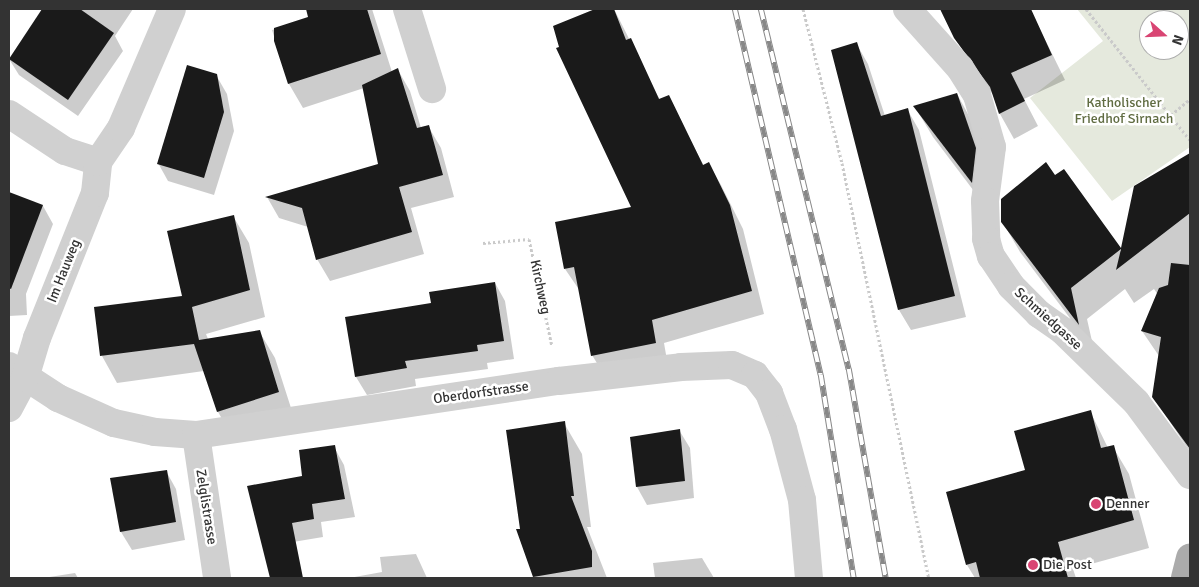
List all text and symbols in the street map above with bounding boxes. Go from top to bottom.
north arrow [1139,10,1189,60]
text: N [1168,32,1187,47]
park label: Katholischer Friedhof Sirnach [1075,95,1173,128]
street label: Im Hauweg [44,237,84,305]
street label: Kirchweg [526,258,554,316]
street label: Schmiedgasse [1011,284,1085,354]
street label: Oberdorfstrasse [432,378,530,408]
street label: Zelglistrasse [192,468,220,546]
place label: Denner [1106,496,1150,512]
marker: Denner [1090,498,1102,510]
place label: Die Post [1043,557,1092,573]
marker: Die Post [1027,559,1039,571]

